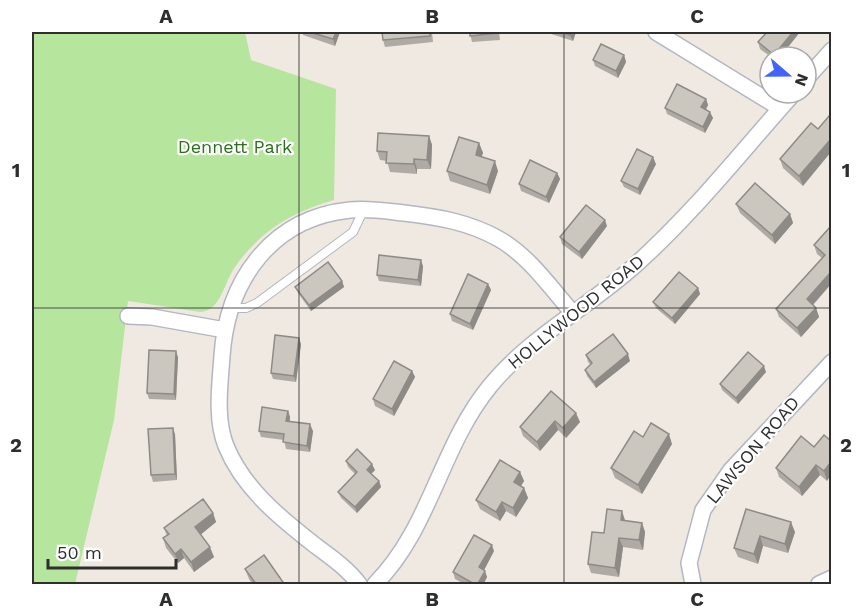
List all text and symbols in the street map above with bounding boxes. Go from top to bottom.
text: A [159,4,173,28]
text: B [425,4,439,28]
text: C [690,4,704,28]
north arrow [758,45,818,105]
text: N [791,71,813,89]
park label: Dennett Park [178,136,292,157]
text: 1 [12,158,20,182]
text: 1 [842,158,850,182]
street label: HOLLYWOOD ROAD [503,250,648,373]
street label: LAWSON ROAD [702,392,803,507]
text: 2 [10,433,22,457]
text: 2 [840,433,852,457]
scale bar [48,532,176,570]
text: 50 m [57,542,102,563]
text: A [159,587,173,611]
text: B [425,587,439,611]
text: C [690,587,704,611]

